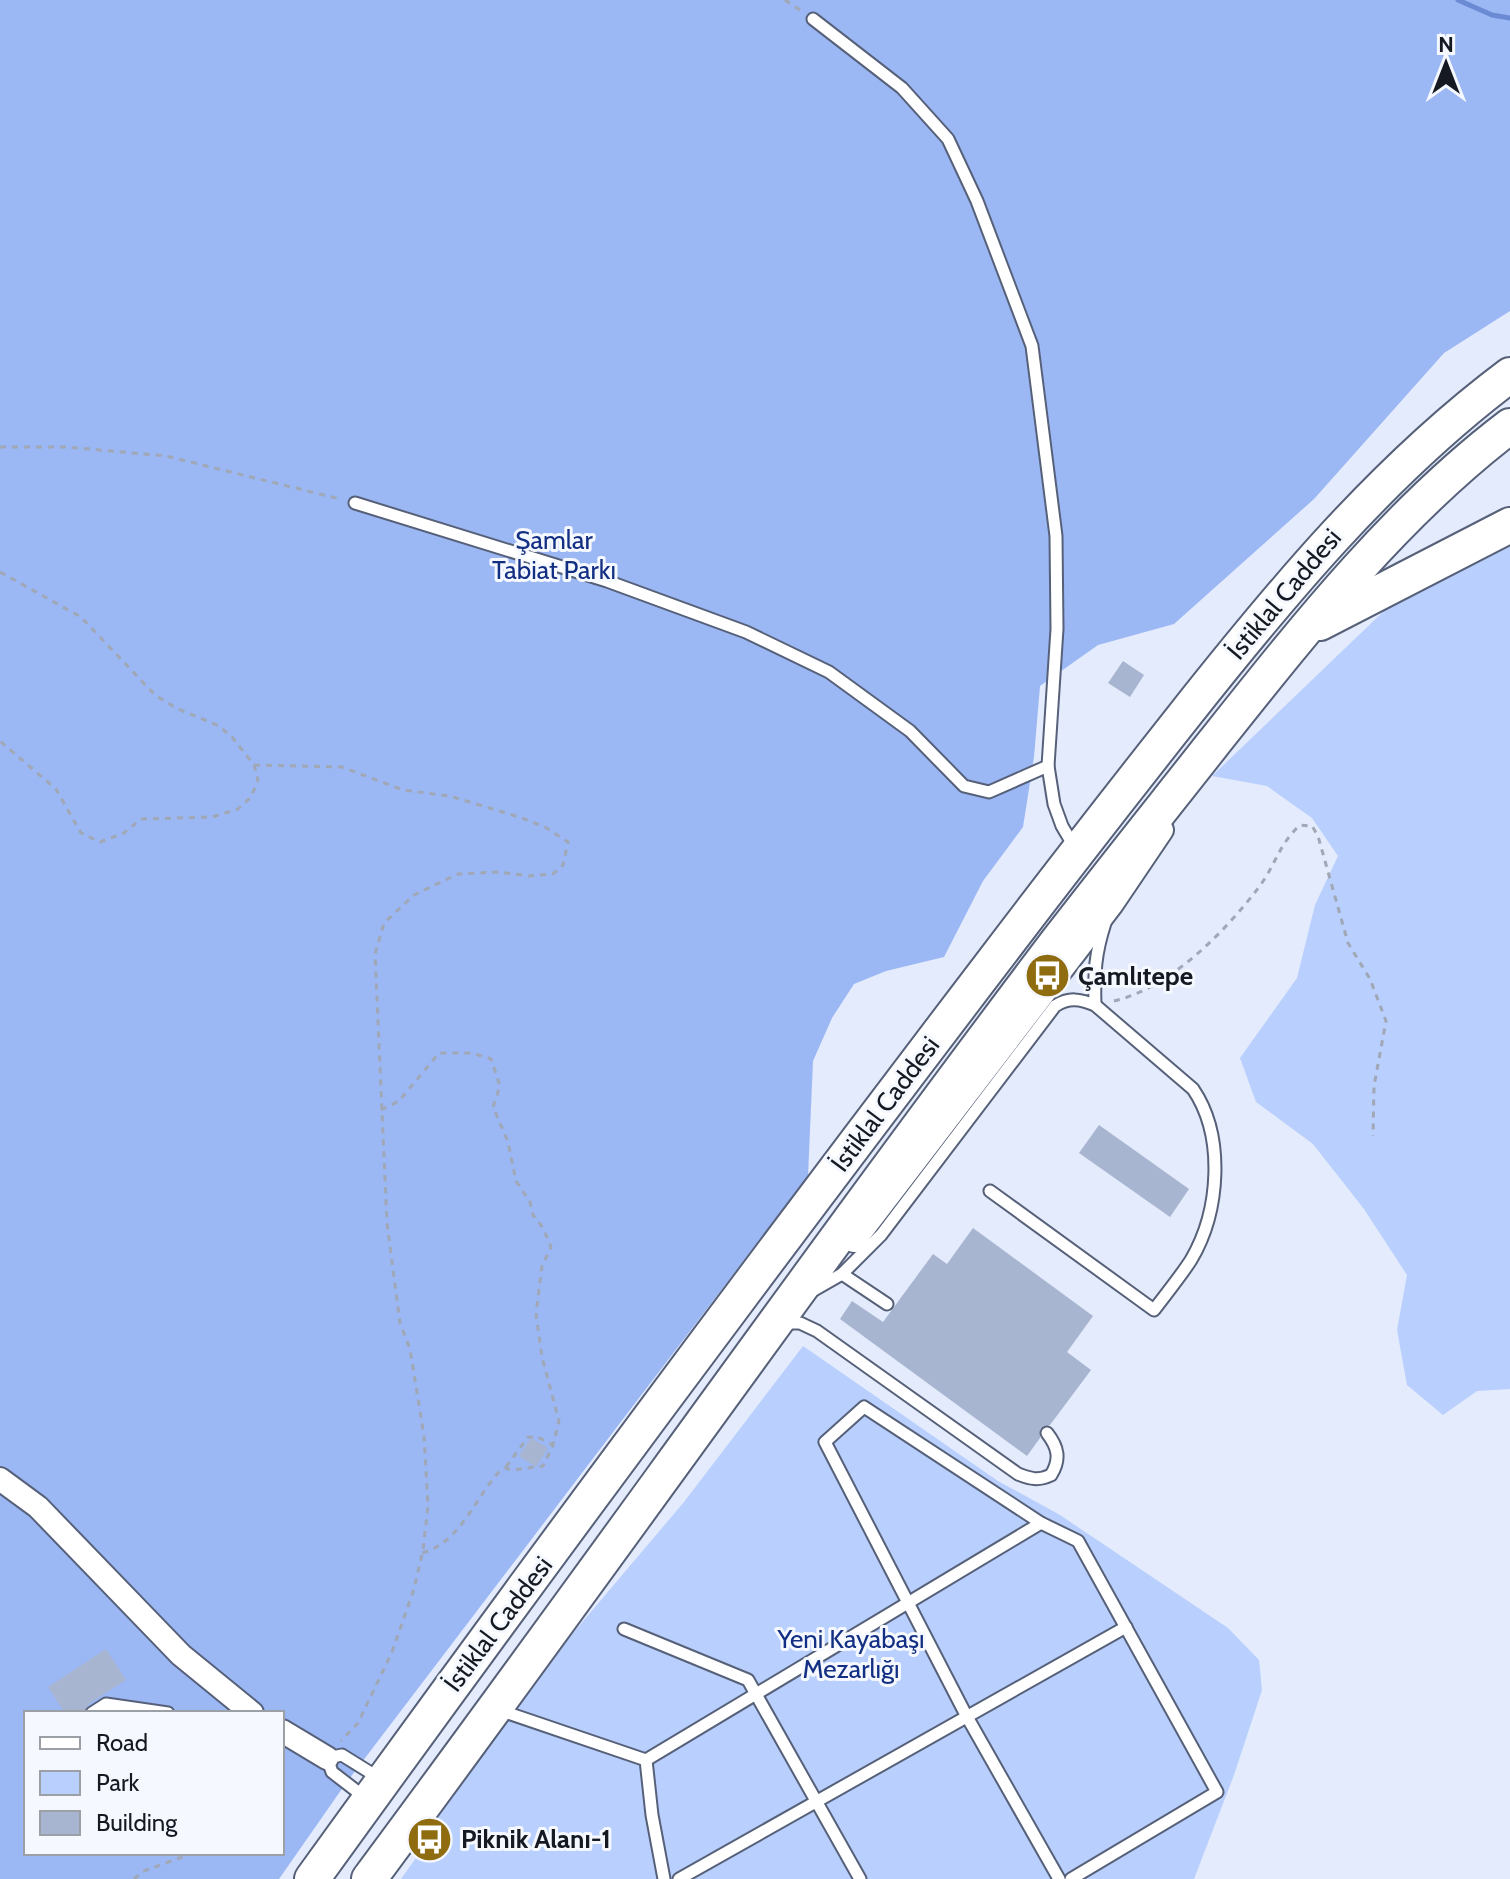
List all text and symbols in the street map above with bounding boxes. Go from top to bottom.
north arrow [1406,24,1486,104]
text: N [1438,31,1454,58]
street label: İstiklal Caddesi [1220,522,1348,666]
park label: Şamlar Tabiat Parkı [492,524,616,586]
bus stop icon: Çamlıtepe [1023,952,1071,1000]
place label: Çamlıtepe [1078,960,1193,992]
street label: İstiklal Caddesi [824,1030,946,1178]
street label: İstiklal Caddesi [437,1550,559,1698]
park label: Yeni Kayabaşı Mezarlığı [776,1623,925,1685]
legend [24,1711,284,1855]
text: Road [96,1728,148,1757]
text: Park [96,1768,139,1797]
text: Building [96,1808,178,1837]
bus stop icon: Piknik Alanı-1 [406,1815,454,1863]
place label: Piknik Alanı-1 [461,1823,611,1855]

